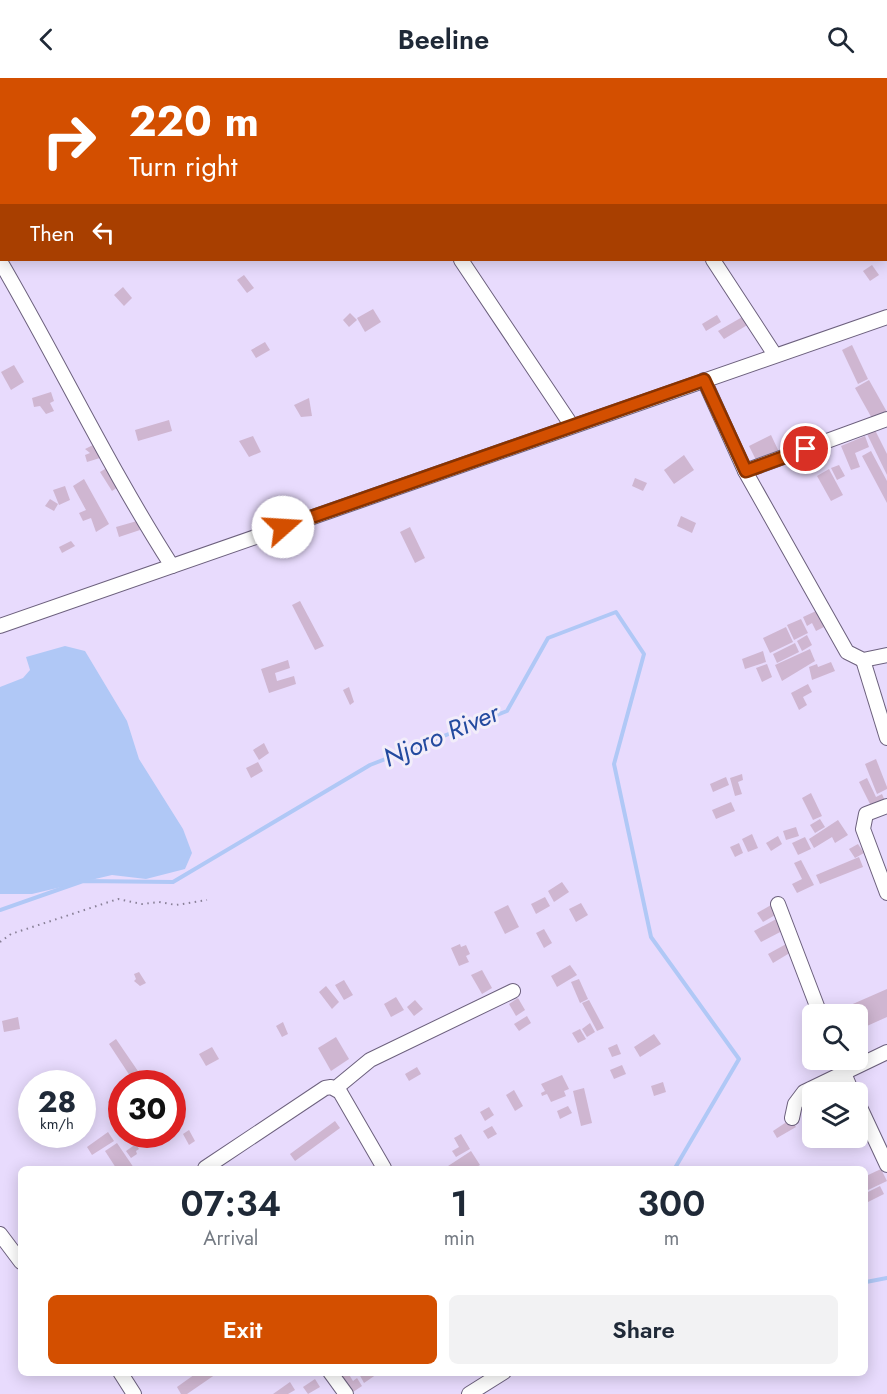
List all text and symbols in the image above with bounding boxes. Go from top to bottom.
text: Beeline [398,20,489,59]
icon: back [30,23,63,56]
icon: search [824,23,857,56]
text: 220 m [129,91,259,152]
icon: right [30,102,108,180]
text: Turn right [129,147,237,186]
icon: left [87,216,120,249]
text: Then [30,217,75,249]
pin [780,423,831,474]
icon: arrive [789,432,822,465]
position arrow [251,495,315,559]
water label: Njoro River [377,693,506,776]
map controls [802,1004,868,1148]
button: search [802,1004,868,1070]
speed limit sign: 30 [108,1070,186,1148]
text: 28 [38,1080,76,1123]
button: layers [802,1082,868,1148]
text: km/h [40,1113,74,1135]
text: 07:34 [181,1177,281,1229]
text: 1 [451,1177,468,1229]
text: 300 [638,1177,705,1229]
text: Arrival [203,1224,258,1253]
text: min [444,1224,475,1253]
text: m [664,1224,679,1253]
button: Exit [48,1295,437,1364]
button: Share [449,1295,838,1364]

